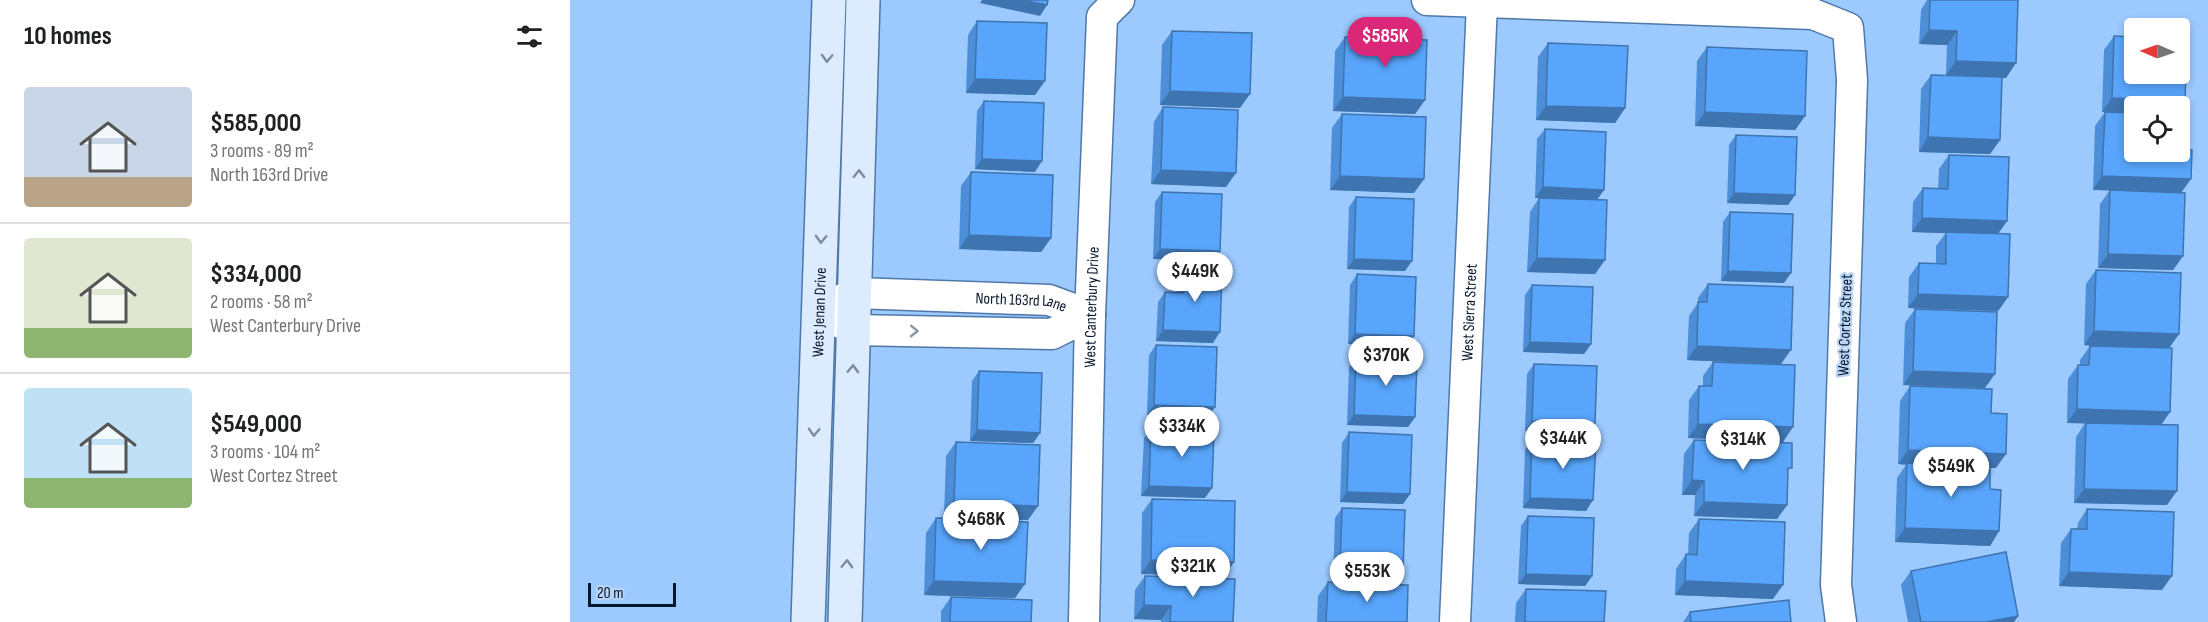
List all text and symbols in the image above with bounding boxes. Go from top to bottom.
pin: $585K [1343,17,1427,68]
north arrow [2124,18,2190,84]
map controls [2124,18,2190,162]
icon: filters [513,20,546,53]
text: 10 homes [24,21,112,52]
text: $585K [1361,24,1409,48]
one-way arrow [821,54,834,63]
button: locate [2124,96,2190,162]
text: $585,000 [210,108,301,139]
icon: home [72,111,144,183]
text: 3 rooms · 89 m² [210,139,314,163]
text: North 163rd Drive [210,163,328,187]
one-way arrow [852,169,865,178]
one-way arrow [815,234,828,243]
street label: West Canterbury Drive [1081,246,1104,368]
pin: $449K [1153,252,1237,303]
text: $334,000 [210,259,302,290]
text: $449K [1171,259,1219,283]
icon: home [72,262,144,334]
street label: West Sierra Street [1458,263,1482,361]
street label: West Jenan Drive [809,267,831,357]
street label: West Cortez Street [1834,274,1857,376]
street label: North 163rd Lane [975,289,1069,317]
text: 2 rooms · 58 m² [210,290,313,314]
text: West Canterbury Drive [210,314,361,338]
one-way arrow [910,325,919,337]
pin: $370K [1344,336,1428,387]
text: $370K [1362,343,1410,367]
one-way arrow [847,364,859,373]
pin: $334K [1140,407,1224,458]
text: $549,000 [210,409,302,440]
icon: home [72,412,144,484]
text: $334K [1158,414,1206,438]
pin: $344K [1521,419,1605,470]
pin: $314K [1701,420,1785,471]
text: $344K [1539,426,1587,450]
text: $314K [1720,427,1766,451]
one-way arrow [808,428,821,437]
text: 3 rooms · 104 m² [210,440,320,464]
pin: $549K [1909,447,1993,498]
text: $549K [1927,454,1975,478]
text: West Cortez Street [210,464,338,488]
pin: $468K [939,500,1023,551]
text: $468K [957,507,1005,531]
pin: $321K [1151,547,1235,598]
pin: $553K [1325,552,1409,603]
text: $321K [1170,554,1216,578]
one-way arrow [840,559,853,568]
text: $553K [1344,559,1390,583]
scale bar [588,580,676,608]
text: 20 m [597,584,624,603]

